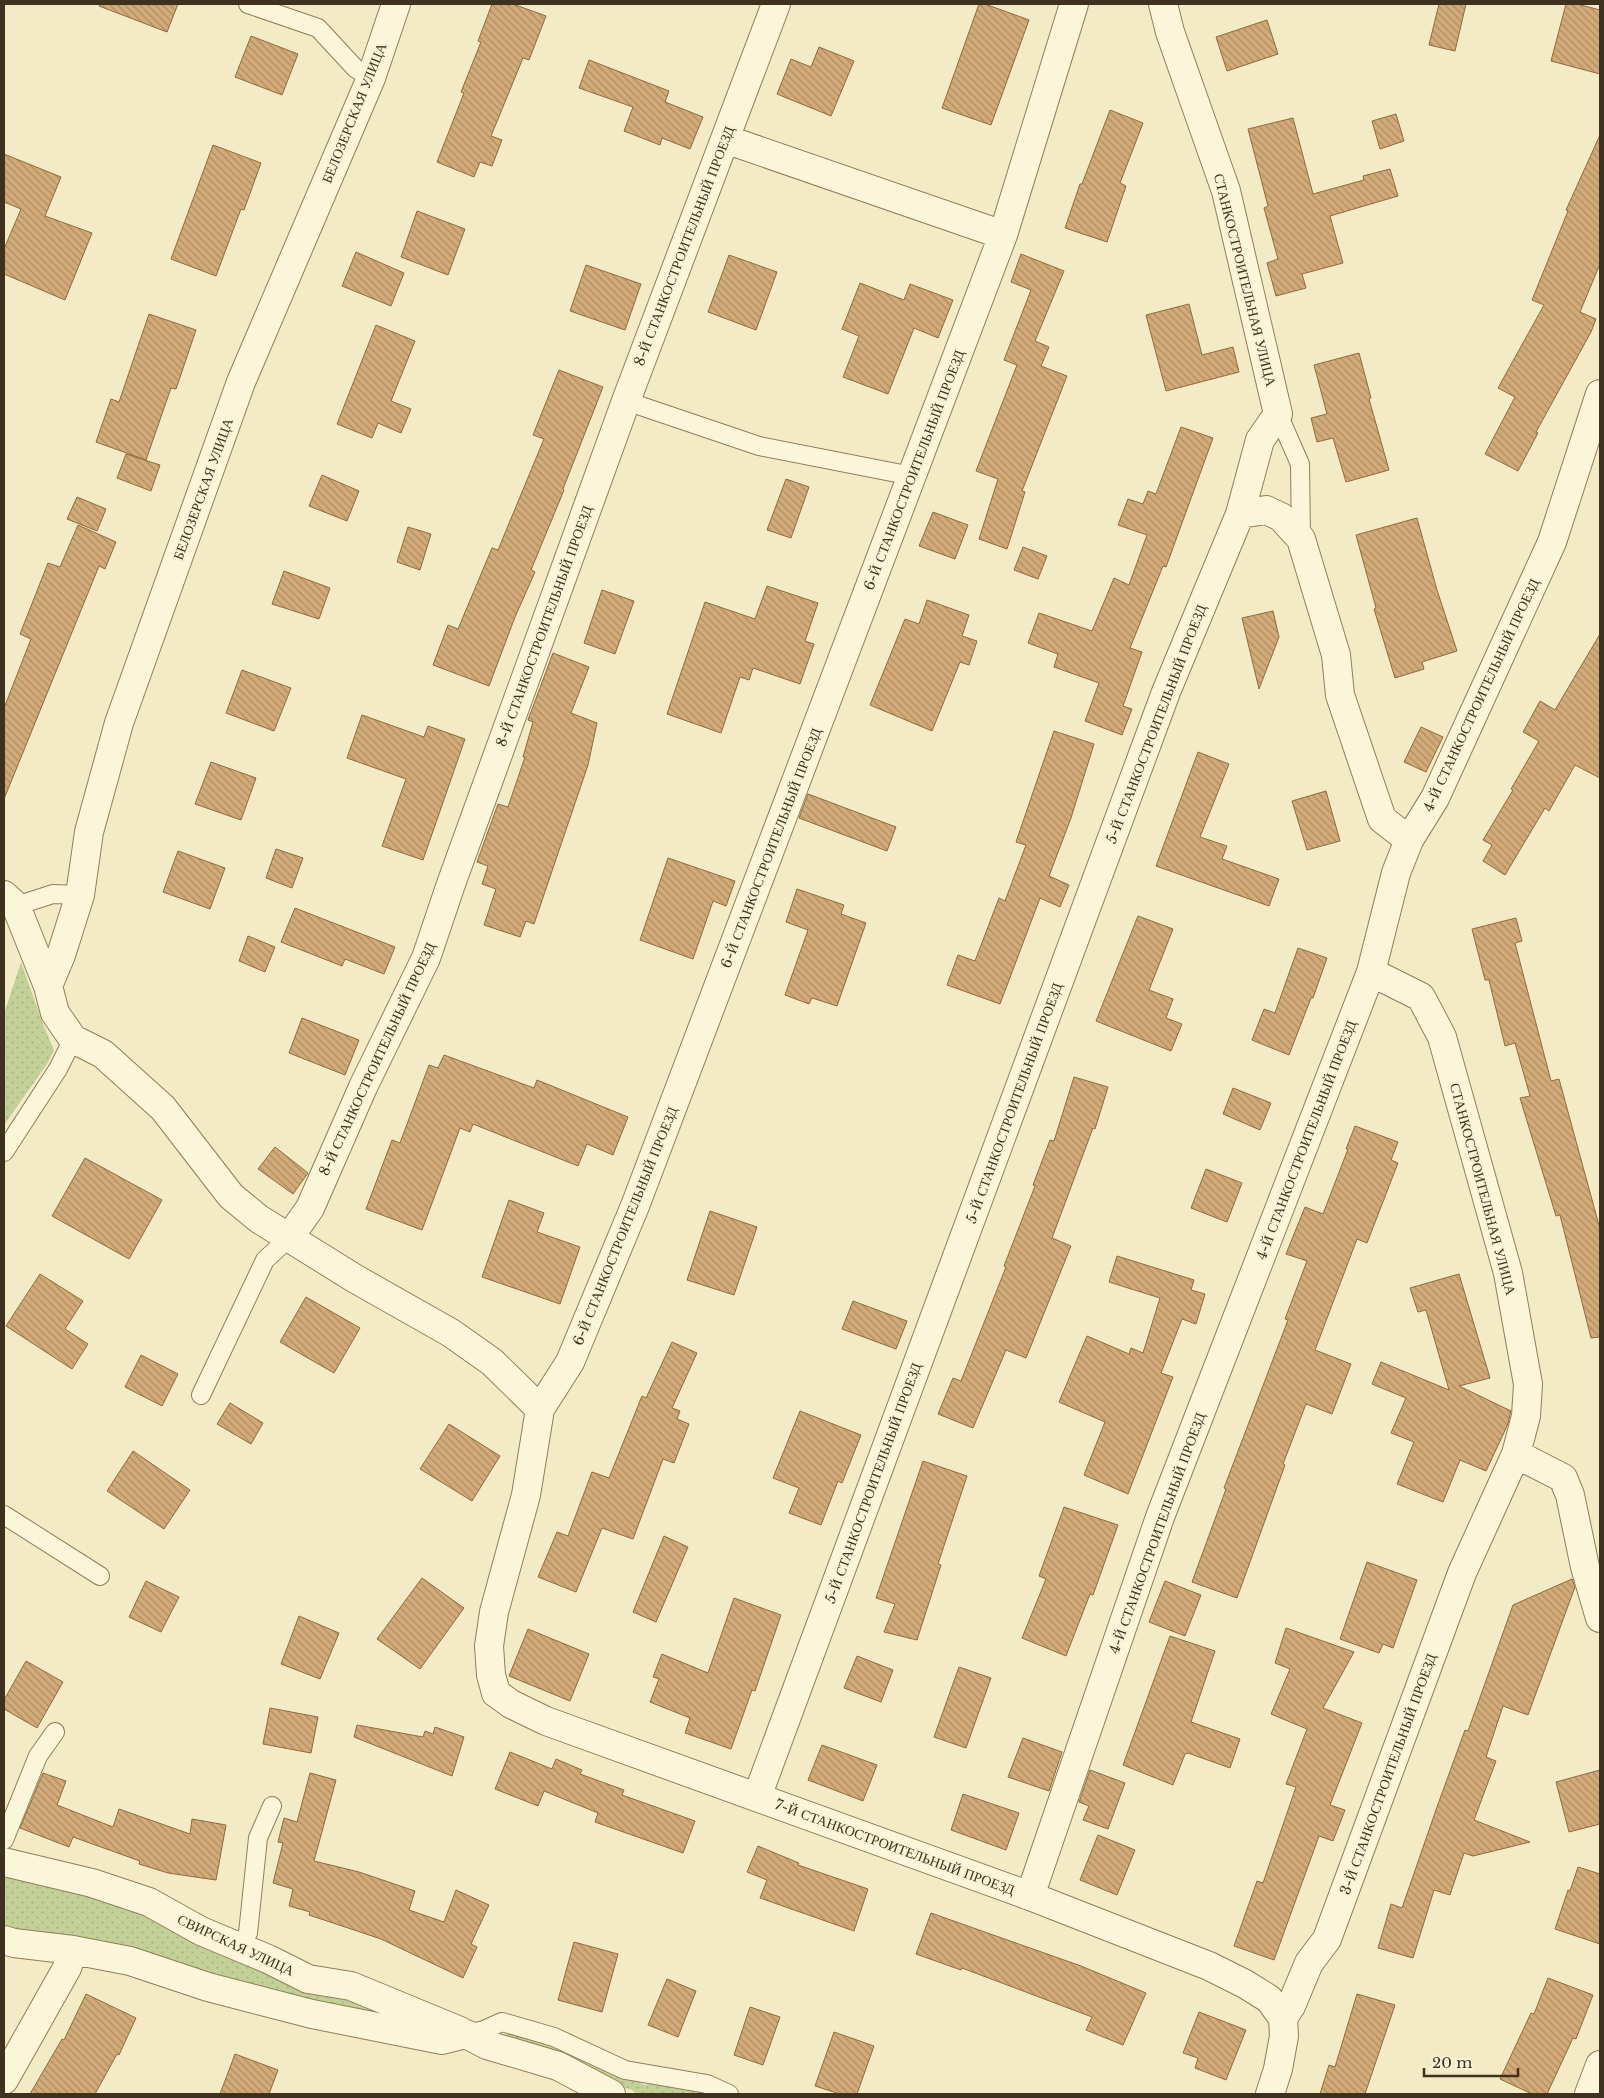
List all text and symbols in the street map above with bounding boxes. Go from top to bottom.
street label: БЕЛОЗЕРСКАЯ УЛИЦА [318,39,391,186]
street label: 8-Й СТАНКОСТРОИТЕЛЬНЫЙ ПРОЕЗД [630,123,738,368]
street label: СТАНКОСТРОИТЕЛЬНАЯ УЛИЦА [1210,172,1280,389]
street label: 6-Й СТАНКОСТРОИТЕЛЬНЫЙ ПРОЕЗД [860,347,968,593]
street label: БЕЛОЗЕРСКАЯ УЛИЦА [169,415,237,562]
street label: 8-Й СТАНКОСТРОИТЕЛЬНЫЙ ПРОЕЗД [492,503,596,749]
street label: 4-Й СТАНКОСТРОИТЕЛЬНЫЙ ПРОЕЗД [1419,575,1543,814]
street label: 5-Й СТАНКОСТРОИТЕЛЬНЫЙ ПРОЕЗД [1102,601,1210,846]
street label: 6-Й СТАНКОСТРОИТЕЛЬНЫЙ ПРОЕЗД [717,725,825,971]
street label: 8-Й СТАНКОСТРОИТЕЛЬНЫЙ ПРОЕЗД [315,939,439,1179]
street label: 5-Й СТАНКОСТРОИТЕЛЬНЫЙ ПРОЕЗД [962,980,1066,1226]
street label: 4-Й СТАНКОСТРОИТЕЛЬНЫЙ ПРОЕЗД [1252,1017,1360,1262]
street label: СТАНКОСТРОИТЕЛЬНАЯ УЛИЦА [1446,1081,1520,1298]
street label: 6-Й СТАНКОСТРОИТЕЛЬНЫЙ ПРОЕЗД [569,1104,681,1348]
street label: 5-Й СТАНКОСТРОИТЕЛЬНЫЙ ПРОЕЗД [821,1360,925,1606]
street label: 4-Й СТАНКОСТРОИТЕЛЬНЫЙ ПРОЕЗД [1105,1410,1209,1656]
street label: 3-Й СТАНКОСТРОИТЕЛЬНЫЙ ПРОЕЗД [1336,1650,1440,1897]
street label: 7-Й СТАНКОСТРОИТЕЛЬНЫЙ ПРОЕЗД [773,1795,1018,1899]
street label: СВИРСКАЯ УЛИЦА [175,1910,298,1980]
scale bar [1424,2046,1518,2078]
text: 20 m [1432,2053,1472,2072]

